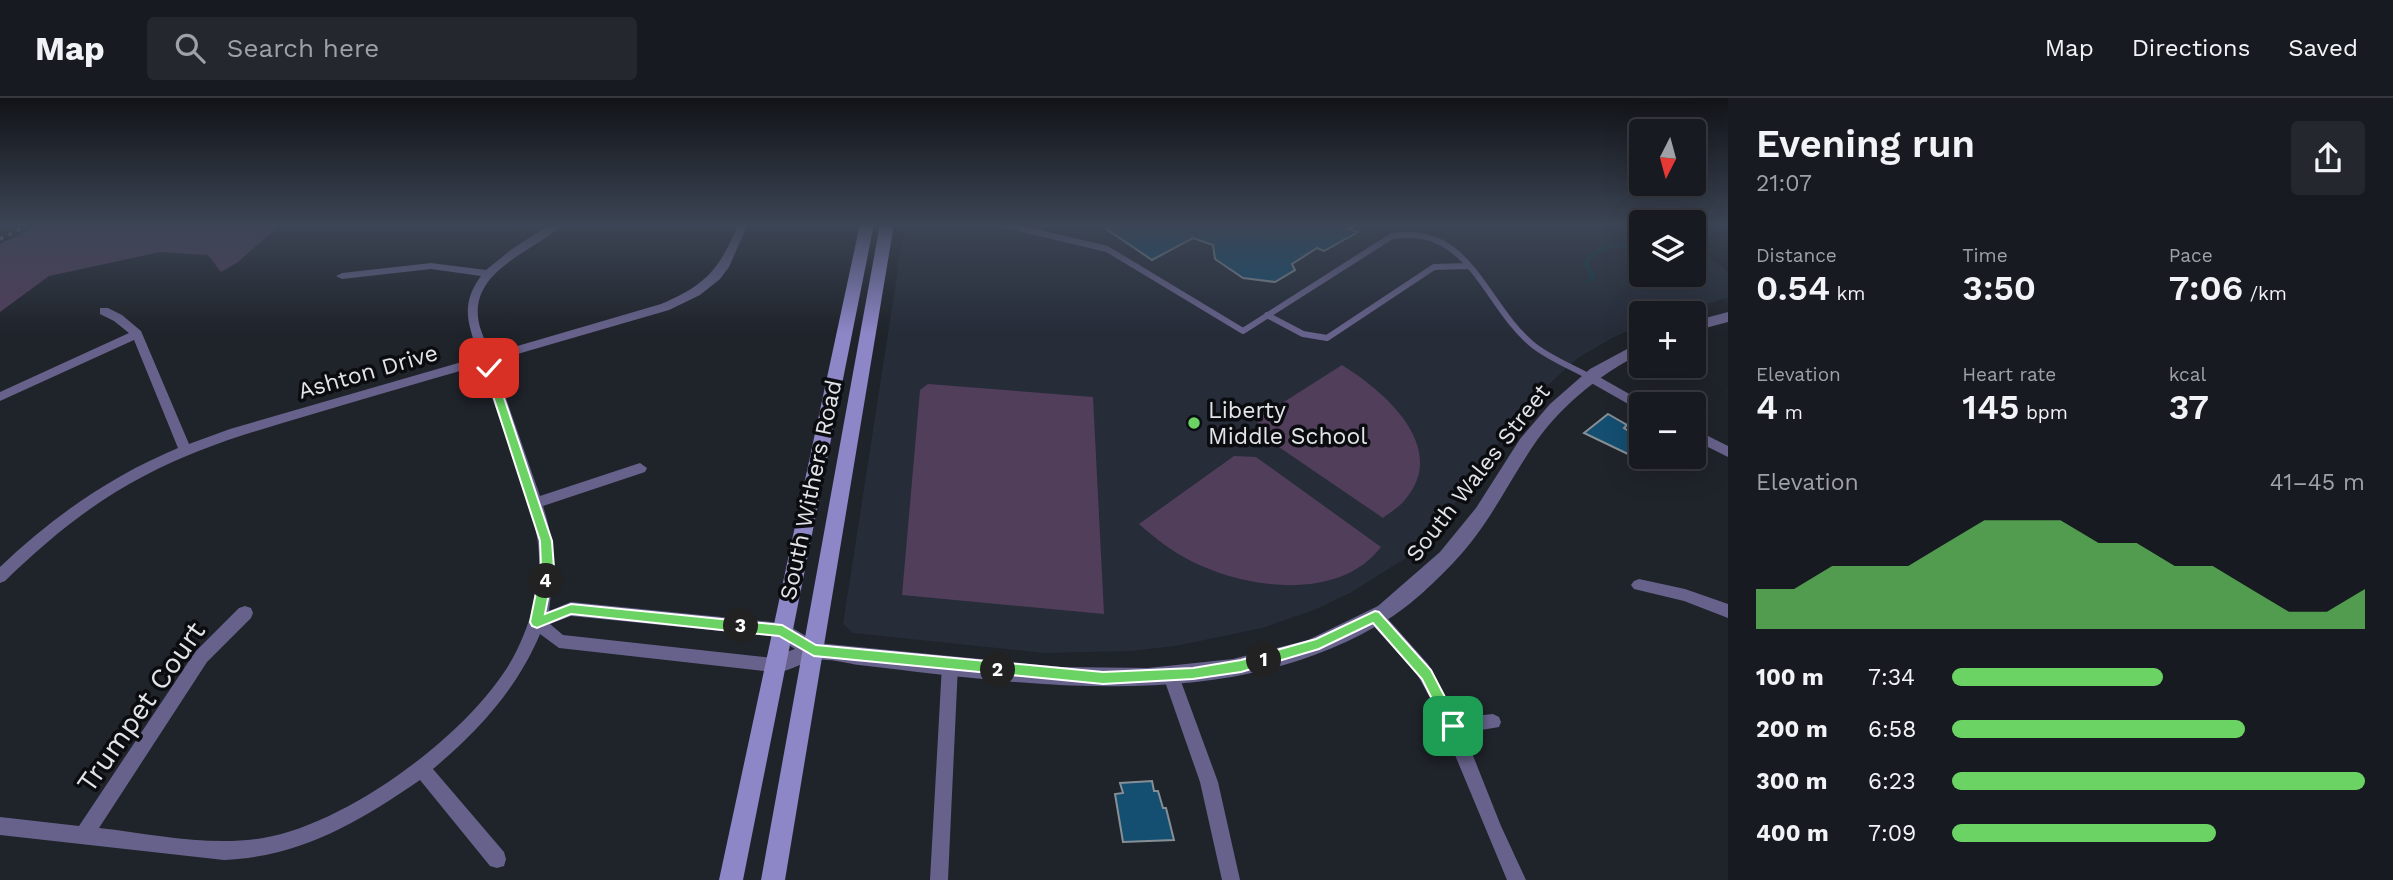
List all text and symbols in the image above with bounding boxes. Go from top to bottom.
search box [147,17,637,80]
text: Map [35,29,105,68]
icon: search [171,29,209,67]
text: Search here [227,33,379,63]
text: Map [2045,34,2094,62]
text: Directions [2132,34,2250,62]
text: Saved [2288,34,2358,62]
north arrow [1629,119,1706,196]
map controls [1629,119,1706,469]
button: share [2291,121,2365,195]
text: Evening run [1756,122,1975,166]
text: 21:07 [1756,170,1812,197]
button: layers [1629,210,1706,287]
text: Distance [1756,244,1837,267]
text: Time [1962,244,2008,267]
text: Pace [2169,244,2213,267]
text: 0.54 [1756,267,1830,309]
text: 3:50 [1962,267,2036,309]
text: 7:06 [2169,267,2243,309]
text: km [1830,282,1865,305]
text: /km [2243,282,2287,305]
button: + [1629,301,1706,378]
pin [459,338,519,398]
street label: Ashton Drive [295,339,441,405]
icon: check [470,349,508,387]
text: Elevation [1756,363,1841,386]
text: Heart rate [1962,363,2056,386]
text: kcal [2169,363,2206,386]
street label: South Withers Road [774,378,848,602]
street label: South Wales Street [1400,379,1556,567]
text: 4 [1756,386,1778,428]
text: 145 [1962,386,2019,428]
text: 37 [2169,386,2209,428]
button: − [1629,392,1706,469]
place label: Liberty Middle School [1208,397,1367,450]
text: m [1778,401,1803,424]
text: bpm [2019,401,2068,424]
marker: Liberty Middle School [1186,415,1202,431]
text: Elevation [1756,469,1859,496]
text: 41–45 m [2270,469,2365,496]
pin: 4 [528,564,564,598]
text: 4 [539,569,552,592]
pin: 3 [724,608,758,644]
text: 3 [735,614,746,637]
street label: Trumpet Court [70,615,212,799]
pin: 1 [1246,642,1282,678]
text: 1 [1259,648,1268,671]
pin: 2 [981,652,1016,688]
text: 2 [992,658,1003,681]
text: 100 m [1756,664,1824,691]
text: 7:34 [1868,664,1915,691]
pin [1423,696,1483,756]
icon: arrive [1434,707,1472,745]
text: 200 m [1756,716,1828,743]
text: 6:58 [1868,716,1916,743]
text: 300 m [1756,768,1827,795]
text: 6:23 [1868,768,1916,795]
text: 400 m [1756,820,1829,847]
text: 7:09 [1868,820,1916,847]

